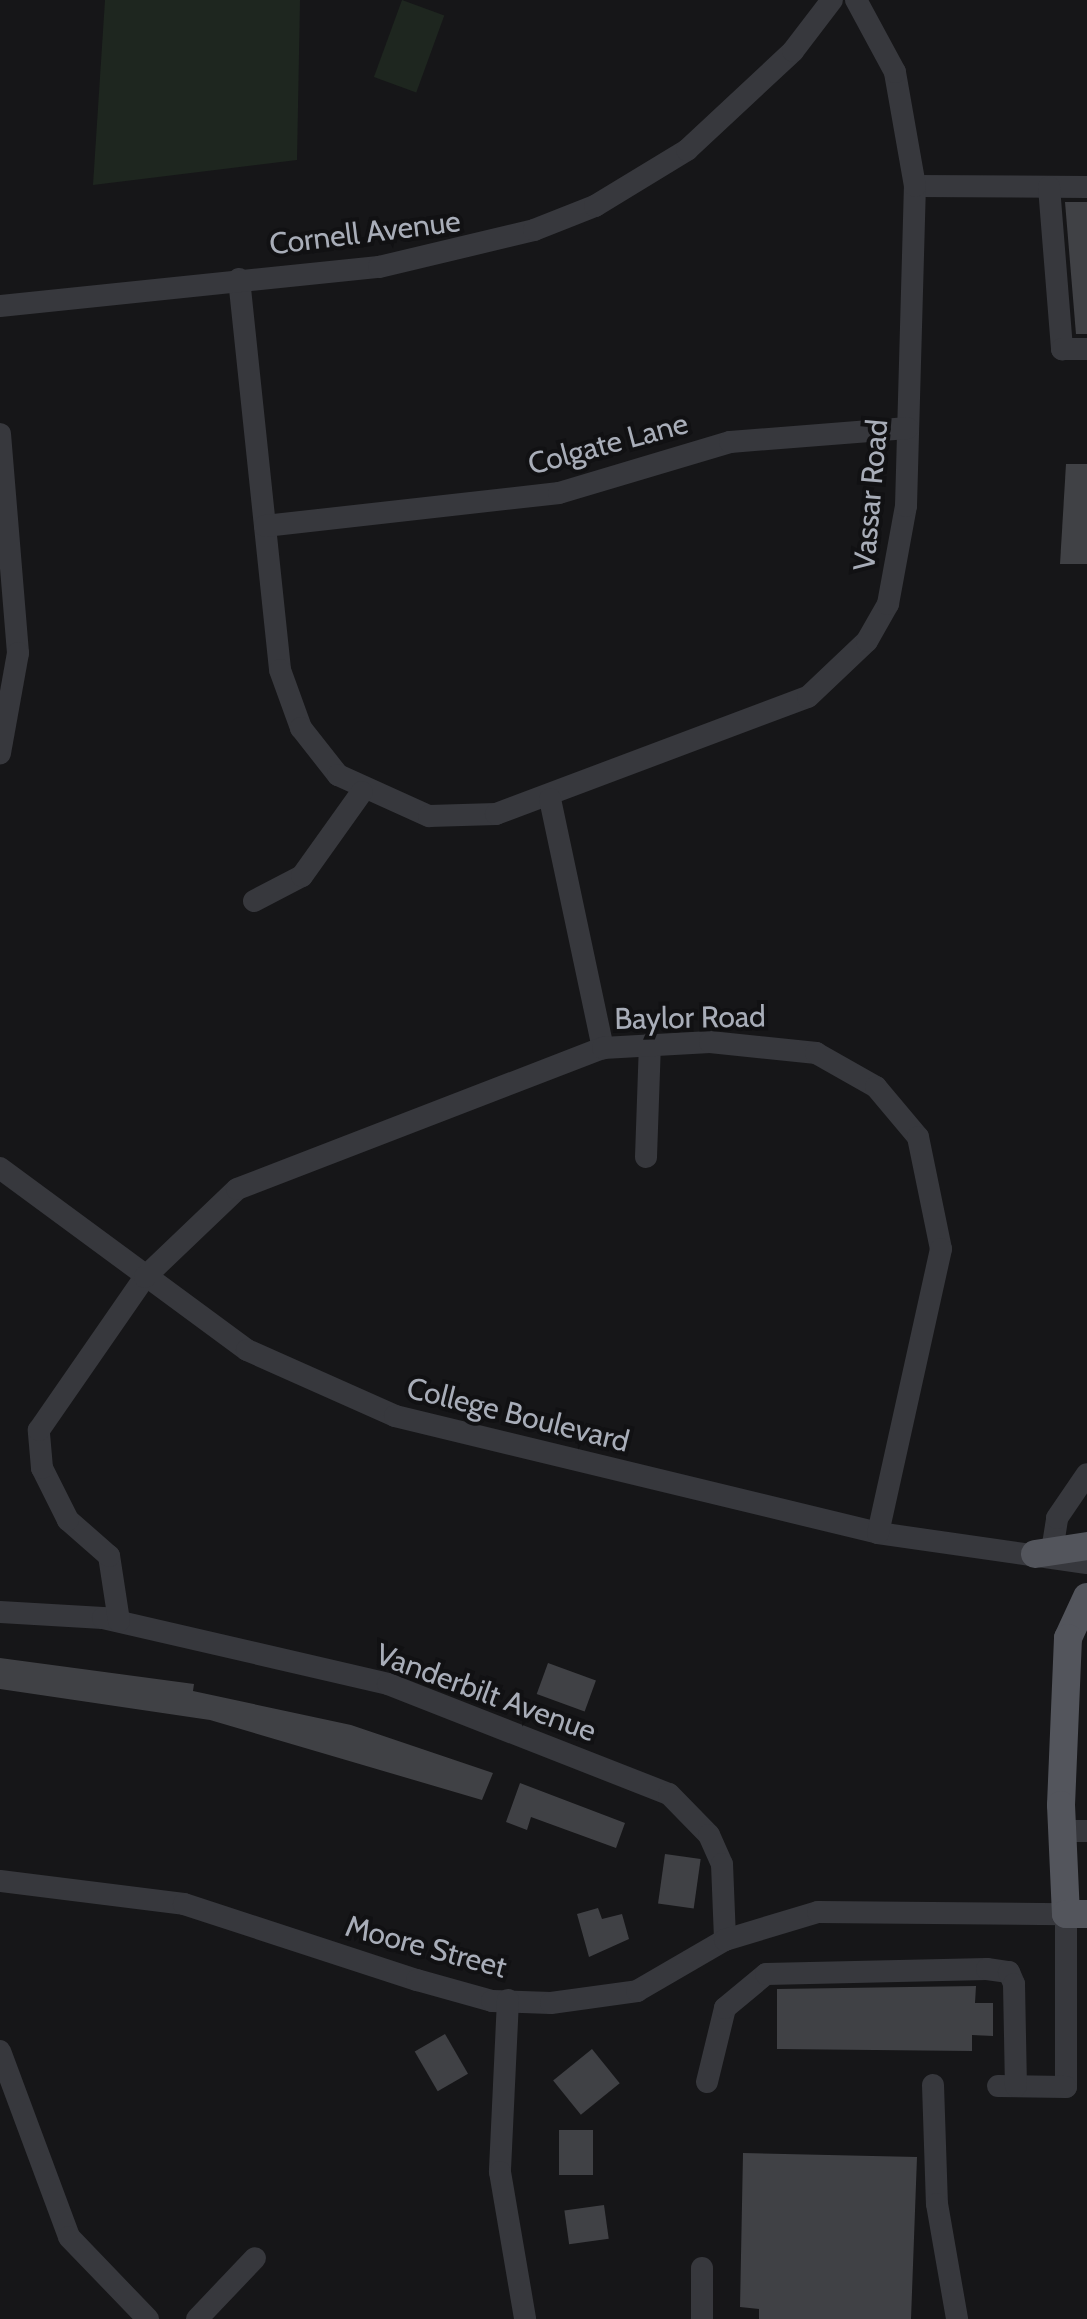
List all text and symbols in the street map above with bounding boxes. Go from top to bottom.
street label: Cornell Avenue [267,203,463,263]
street label: Colgate Lane [524,405,692,483]
street label: Vassar Road [846,418,896,572]
street label: Baylor Road [614,999,766,1037]
street label: College Boulevard [403,1370,633,1460]
street label: Vanderbilt Avenue [371,1636,601,1750]
street label: Moore Street [342,1908,510,1986]

